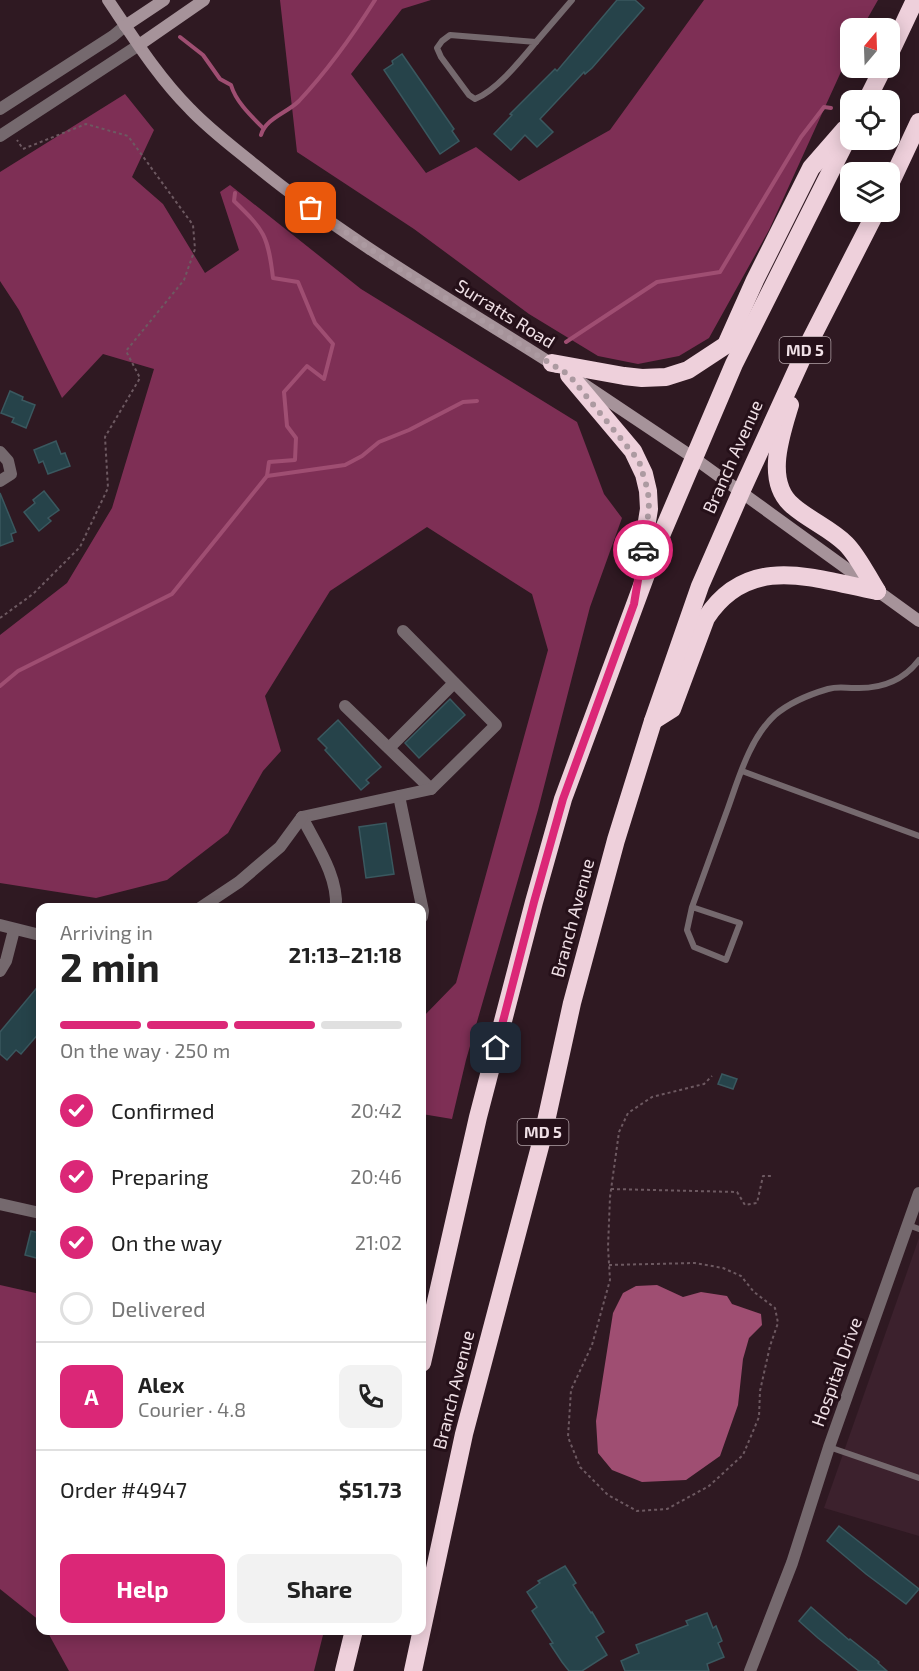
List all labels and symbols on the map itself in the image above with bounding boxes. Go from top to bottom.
north arrow [840,18,900,78]
pin [285,182,336,233]
street label: Surratts Road [452,274,559,352]
road number: MD 5 [780,337,830,363]
street label: Branch Avenue [697,396,767,517]
courier [613,520,673,580]
street label: Branch Avenue [546,856,598,979]
pin [470,1022,521,1073]
road number: MD 5 [518,1119,568,1145]
street label: Hospital Drive [806,1314,866,1429]
street label: Branch Avenue [428,1328,478,1452]

